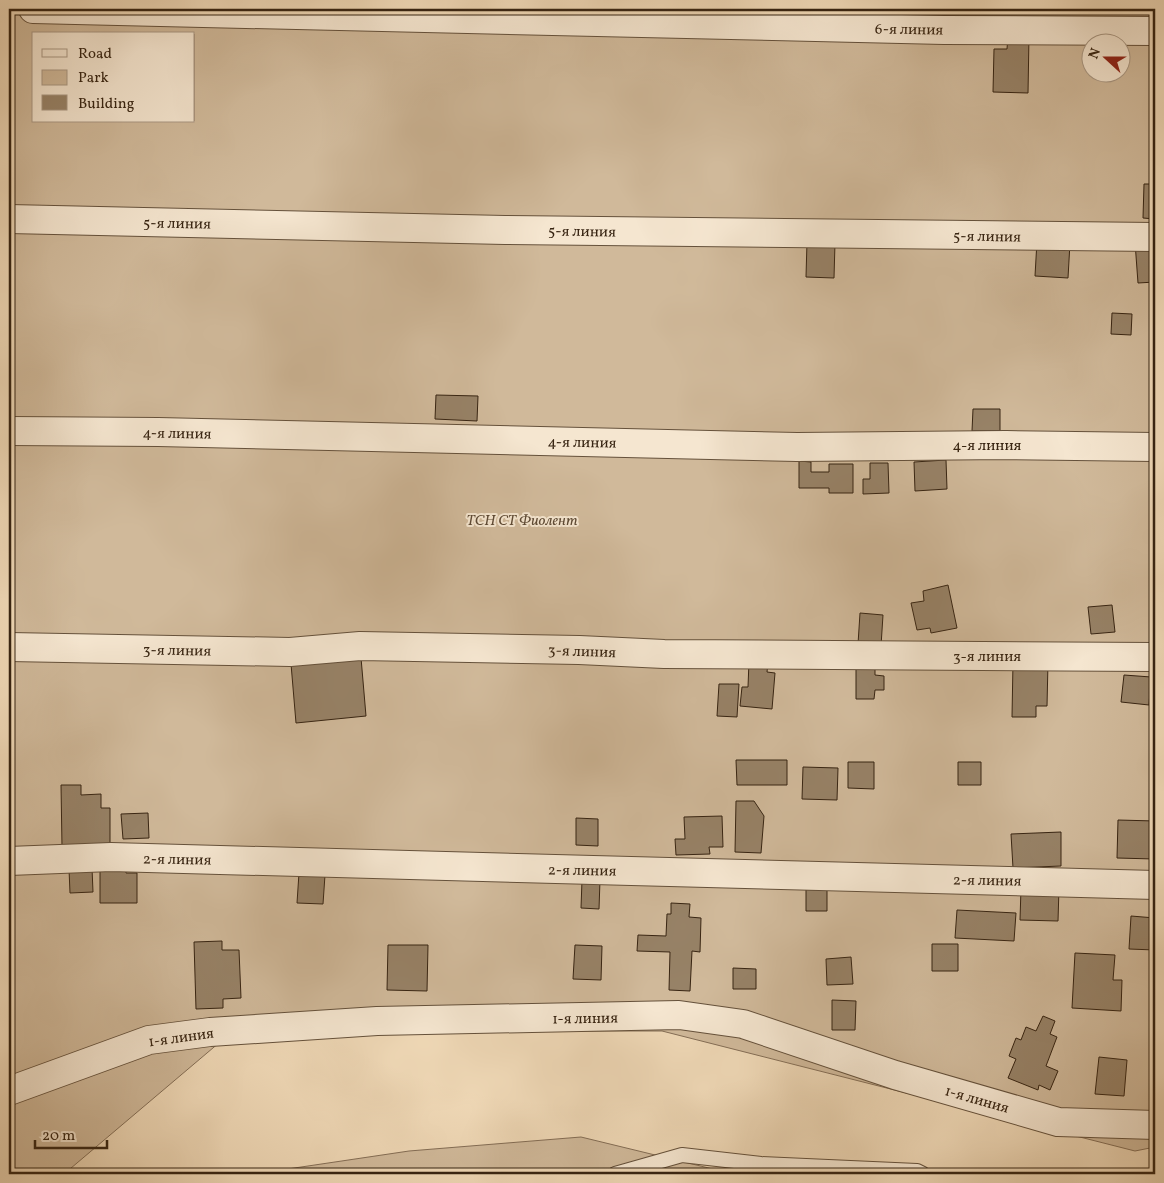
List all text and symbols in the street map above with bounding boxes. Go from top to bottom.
street label: 6-я линия [875,19,944,42]
legend [32,32,195,122]
north arrow [1082,32,1132,82]
text: Road [78,44,112,65]
text: N [1085,46,1106,62]
text: Park [78,68,109,89]
text: Building [78,94,135,115]
street label: 5-я линия [143,213,211,236]
street label: 5-я линия [548,221,616,244]
street label: 5-я линия [953,226,1021,249]
street label: 4-я линия [142,423,212,446]
street label: 4-я линия [547,432,617,455]
street label: 4-я линия [953,436,1022,457]
park label: ТСН СТ Фиолент [467,511,578,532]
street label: 3-я линия [143,640,211,663]
street label: 3-я линия [547,641,617,664]
street label: 3-я линия [953,647,1021,668]
street label: 2-я линия [143,849,212,872]
street label: 2-я линия [548,860,617,883]
street label: 2-я линия [953,870,1022,893]
street label: 1-я линия [552,1008,618,1031]
street label: 1-я линия [147,1023,215,1053]
street label: 1-я линия [942,1081,1011,1120]
scale bar [35,1118,108,1150]
text: 20 m [42,1126,75,1147]

